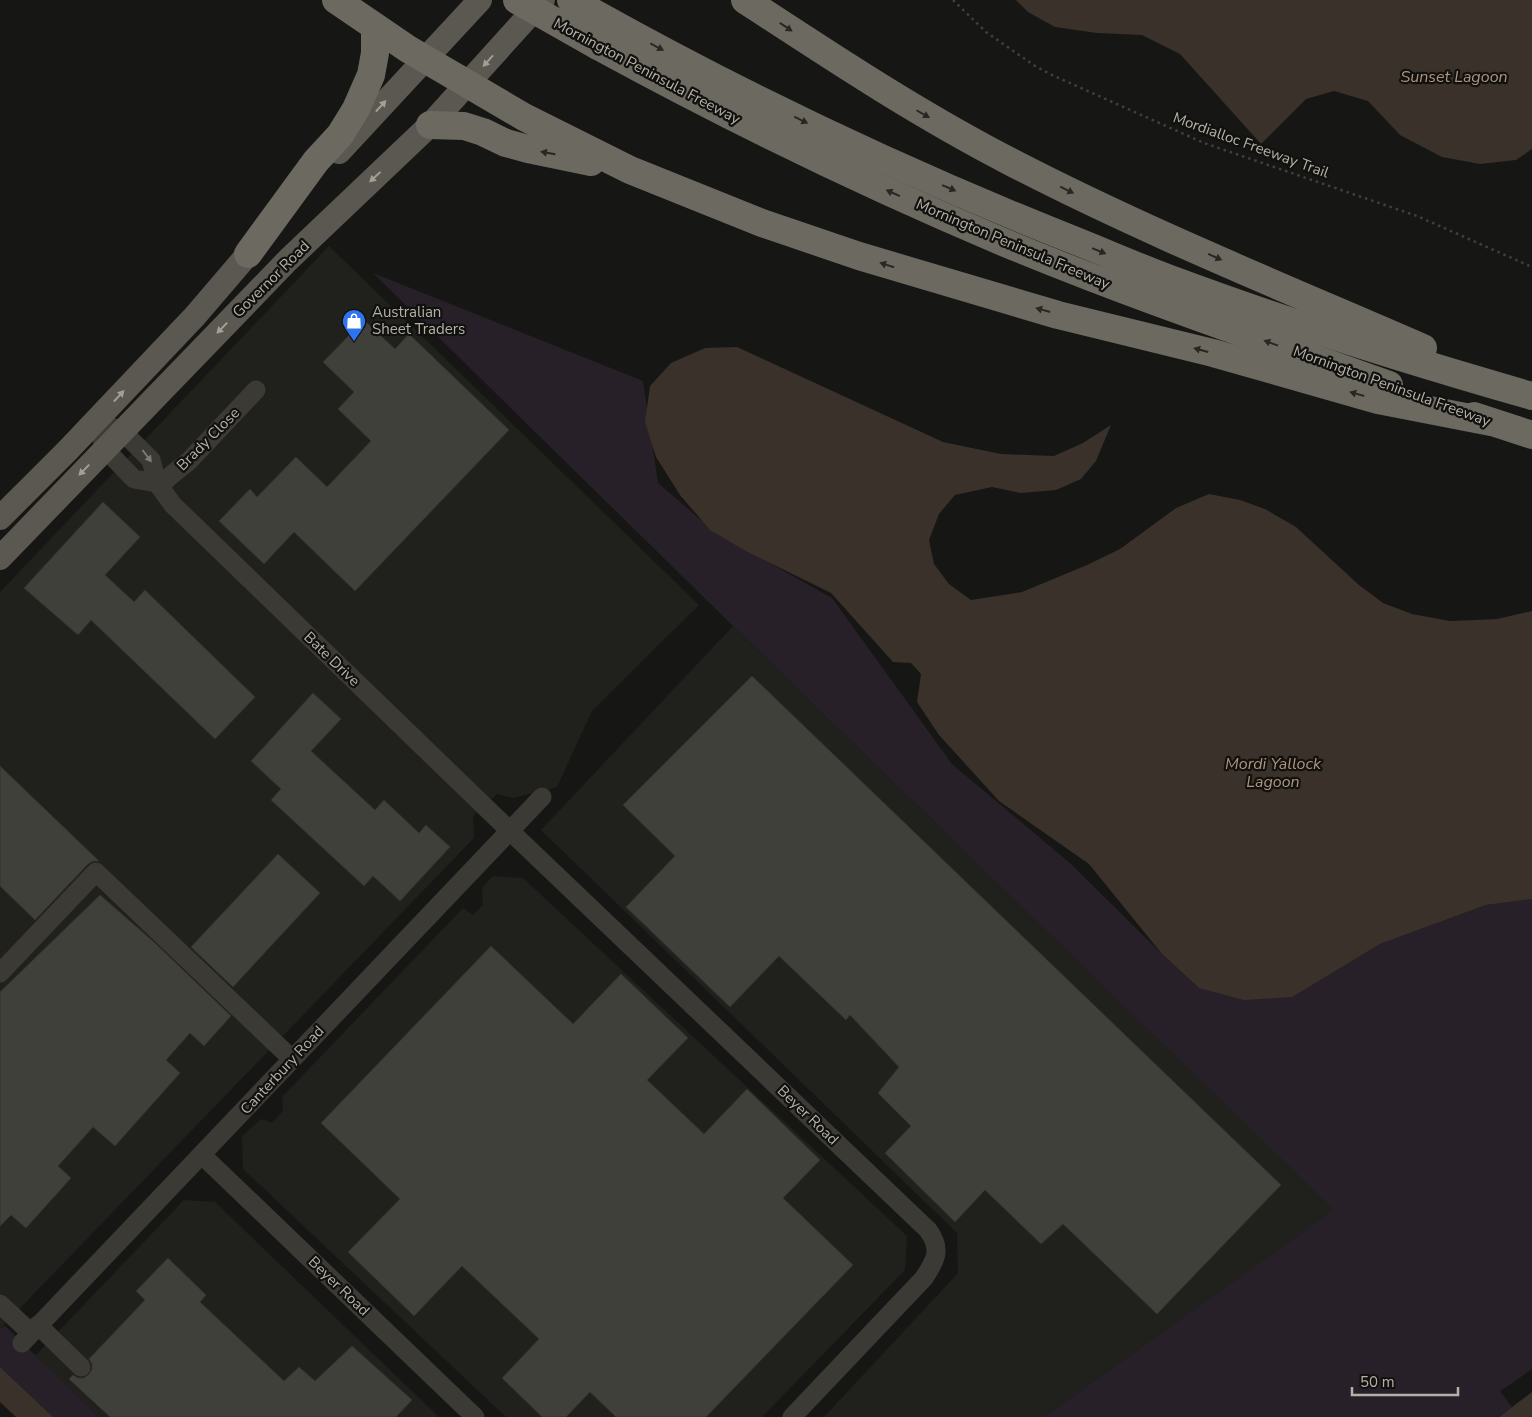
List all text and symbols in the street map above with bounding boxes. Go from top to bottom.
street label: Mornington Peninsula Freeway [550,13,744,129]
one-way arrow [779,22,793,32]
one-way arrow [649,43,664,51]
one-way arrow [482,54,494,66]
water label: Sunset Lagoon [1400,66,1508,88]
one-way arrow [375,101,387,113]
street label: Mordialloc Freeway Trail [1170,107,1332,183]
one-way arrow [917,109,930,118]
one-way arrow [794,116,809,125]
one-way arrow [540,149,555,157]
one-way arrow [369,171,381,183]
one-way arrow [942,185,956,193]
one-way arrow [1060,186,1074,194]
one-way arrow [886,189,900,197]
street label: Mornington Peninsula Freeway [913,194,1113,294]
street label: Governor Road [228,236,314,322]
one-way arrow [1092,247,1106,255]
one-way arrow [1208,254,1222,262]
one-way arrow [880,261,895,268]
place label: Australian Sheet Traders [372,302,465,339]
one-way arrow [1036,306,1051,314]
shop icon: Australian Sheet Traders [341,308,367,342]
one-way arrow [216,322,228,334]
one-way arrow [1263,339,1278,347]
street label: Mornington Peninsula Freeway [1291,341,1494,431]
one-way arrow [1193,346,1209,354]
one-way arrow [1350,389,1365,397]
one-way arrow [113,390,125,402]
street label: Brady Close [172,403,244,475]
one-way arrow [142,450,152,463]
one-way arrow [79,464,91,476]
street label: Bate Drive [300,627,364,691]
water label: Mordi Yallock Lagoon [1225,753,1322,793]
street label: Canterbury Road [236,1021,328,1119]
street label: Beyer Road [773,1081,843,1149]
street label: Beyer Road [304,1252,374,1320]
scale bar [1352,1364,1458,1396]
text: 50 m [1360,1372,1395,1392]

